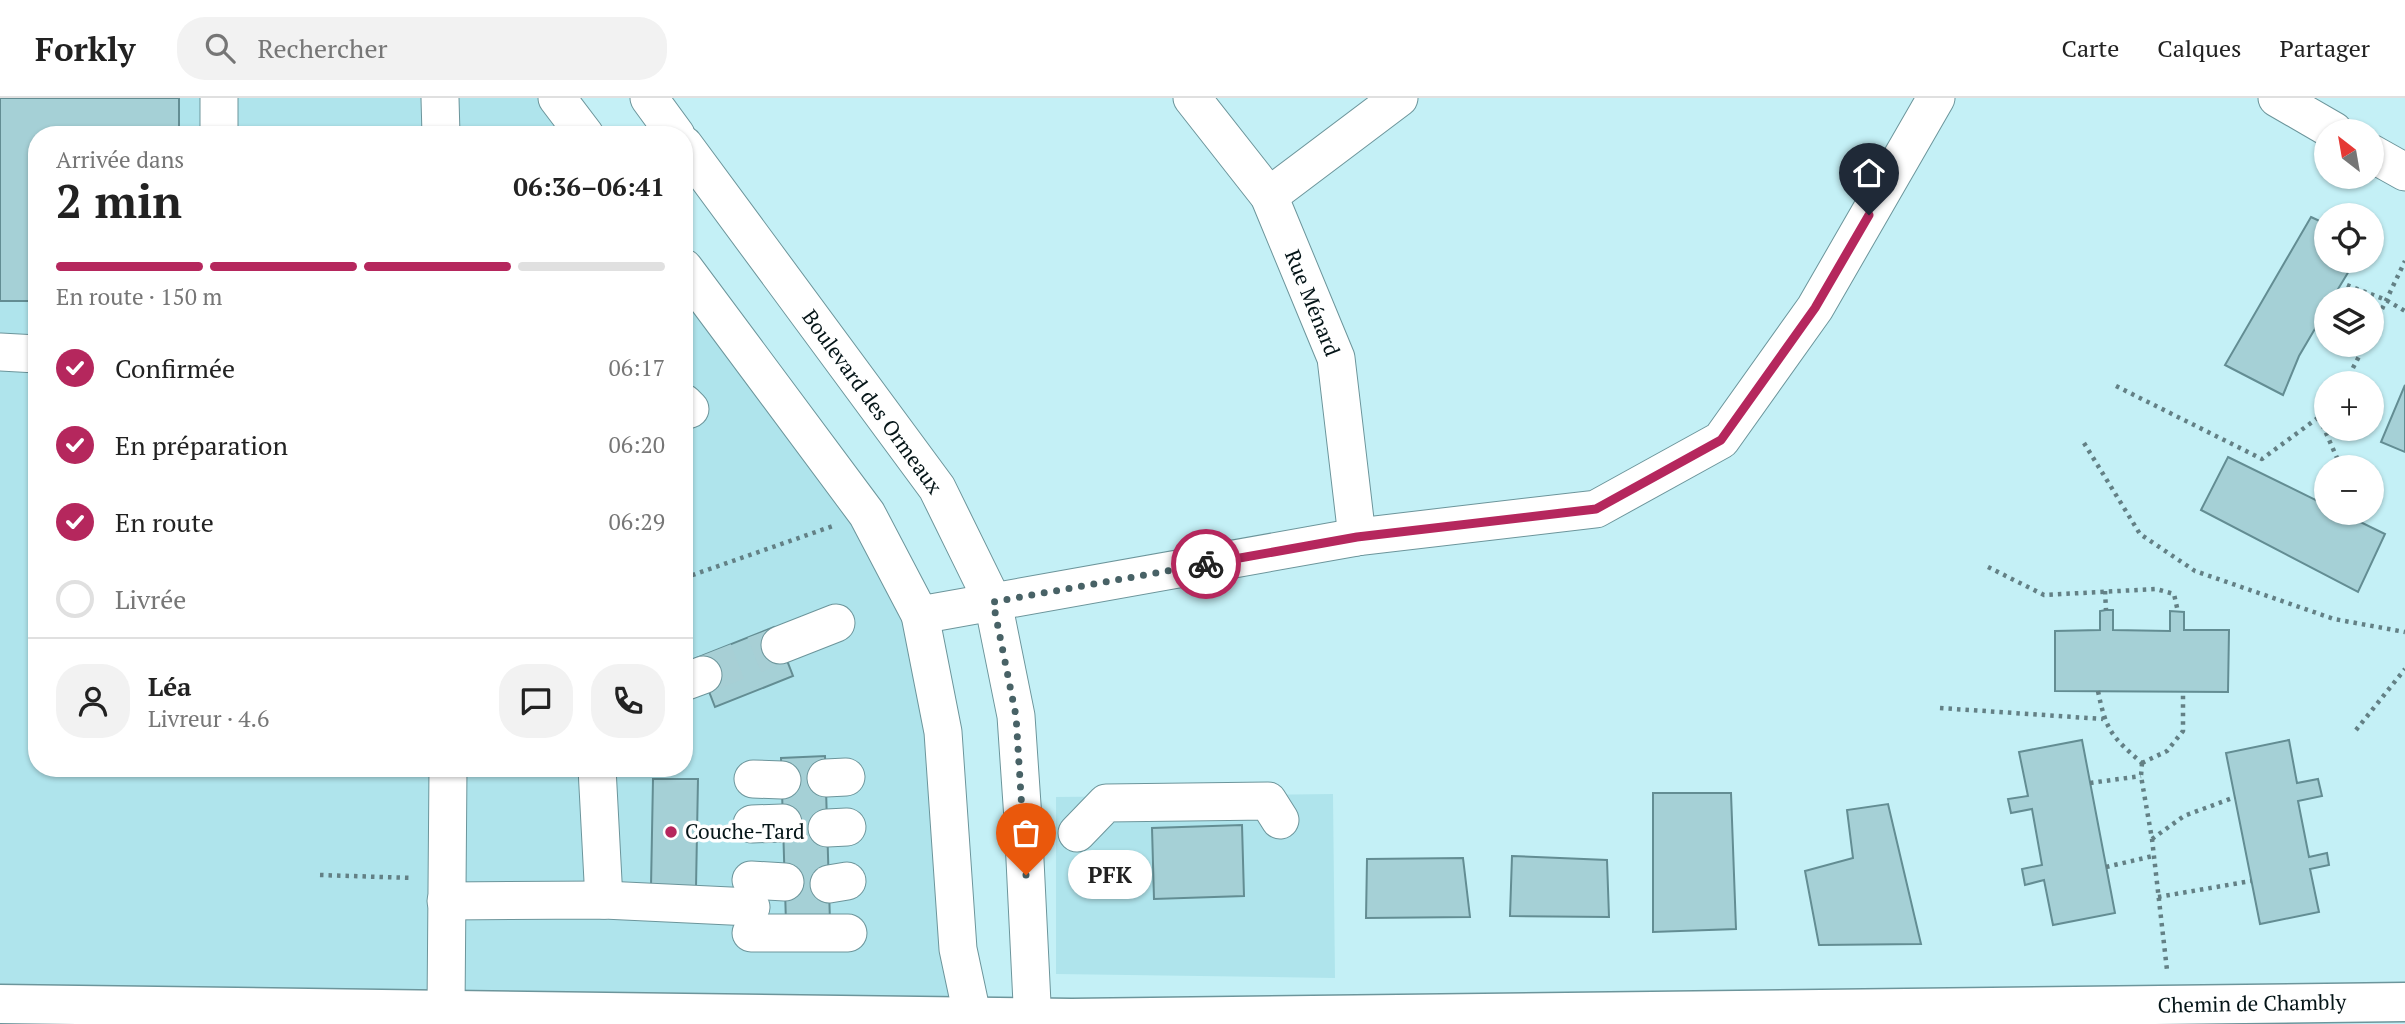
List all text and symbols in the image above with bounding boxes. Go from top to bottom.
search box [177,17,667,80]
text: Forkly [35,27,135,70]
icon: search [201,29,239,67]
text: Rechercher [257,31,387,65]
text: Carte [2061,32,2119,64]
text: Calques [2157,32,2241,64]
text: Partager [2279,32,2370,64]
north arrow [2314,119,2384,189]
map controls [2314,119,2384,525]
pin [1839,143,1899,215]
text: Arrivée dans [56,144,184,175]
icon: home [1850,154,1888,192]
text: 06:36–06:41 [513,169,665,203]
text: 2 min [56,170,182,231]
button: locate [2314,203,2384,273]
street label: Rue Ménard [1279,245,1347,360]
text: En route · 150 m [56,281,222,312]
button: layers [2314,287,2384,357]
street label: Boulevard des Ormeaux [796,304,949,499]
icon: check [56,349,94,387]
text: Confirmée [115,351,235,385]
text: 06:17 [608,352,665,383]
button: + [2314,371,2384,441]
icon: check [56,426,94,464]
text: En préparation [115,428,288,462]
text: 06:20 [608,429,665,460]
button: − [2314,455,2384,525]
icon: check [56,503,94,541]
text: En route [115,505,214,539]
text: 06:29 [608,506,665,537]
courier [1171,529,1241,599]
icon: bike [1187,545,1225,583]
text: Livrée [115,582,186,616]
button: person [56,664,130,738]
button: chat [499,664,573,738]
button: phone [591,664,665,738]
text: Léa [148,669,192,703]
text: Livreur · 4.6 [148,703,269,734]
pin [996,803,1056,875]
icon: bag [1007,814,1045,852]
place label: Couche-Tard [685,817,805,845]
marker: Couche-Tard [663,824,679,840]
callout: PFK [1068,850,1152,900]
text: PFK [1088,859,1132,890]
street label: Chemin de Chambly [2157,987,2347,1019]

